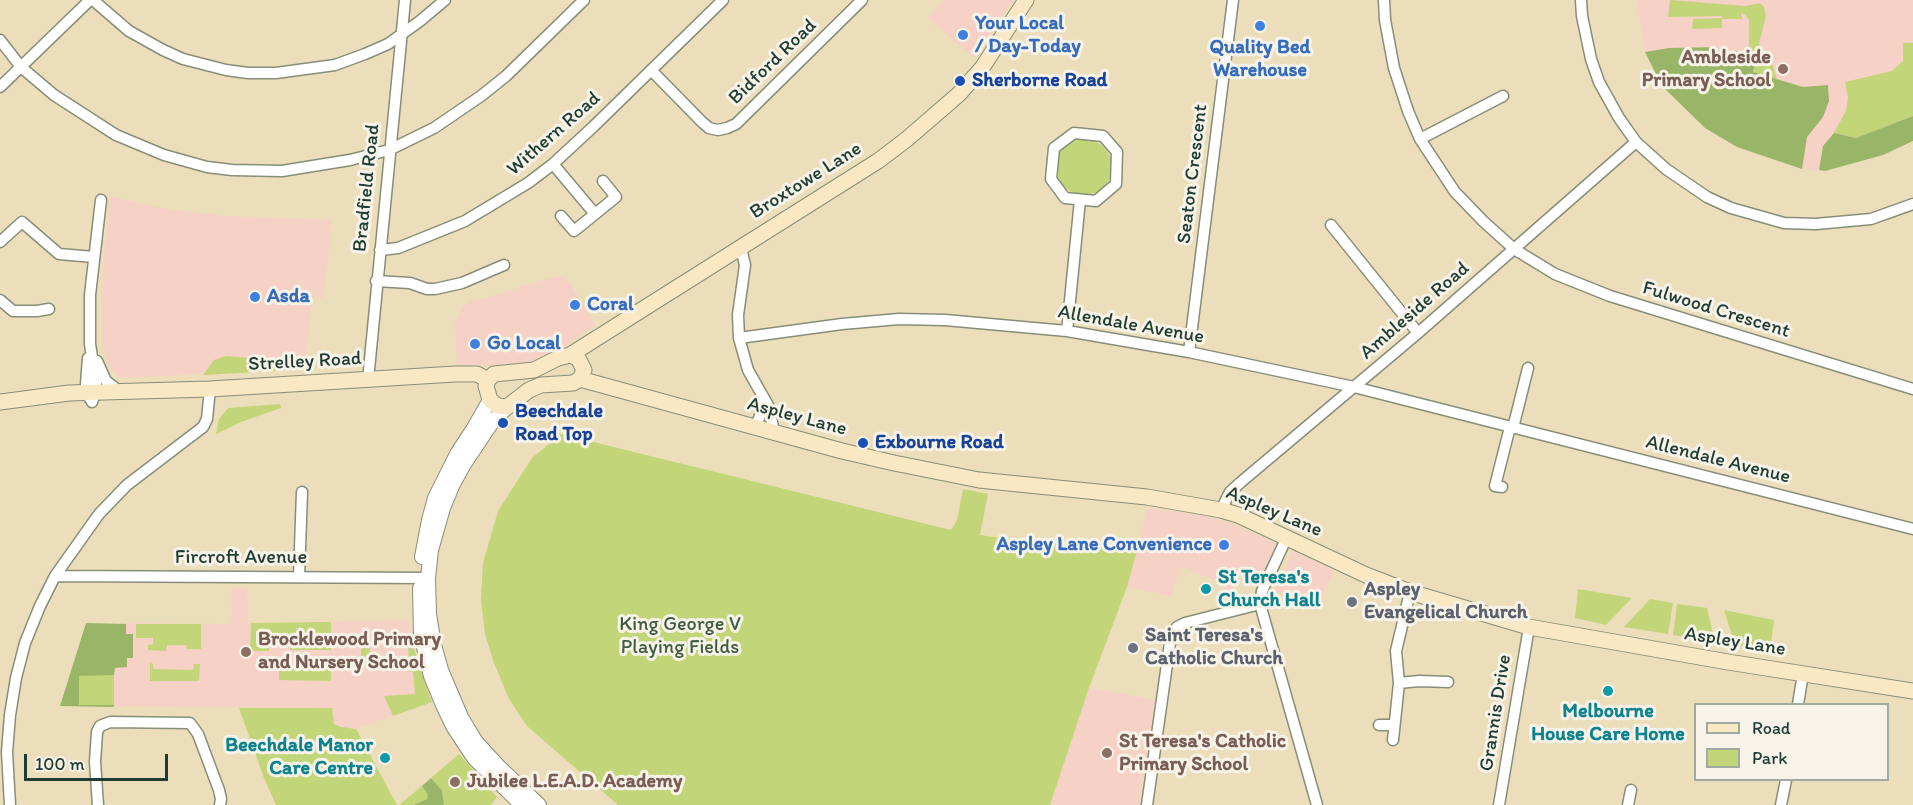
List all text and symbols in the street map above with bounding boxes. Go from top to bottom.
place label: Your Local / Day-Today [975,12,1081,59]
street label: Bidford Road [724,14,822,110]
marker: Quality Bed Warehouse [1253,19,1267,33]
marker: Your Local / Day-Today [956,28,970,42]
place label: Quality Bed Warehouse [1209,36,1311,83]
place label: Ambleside Primary School [1642,46,1771,93]
marker: Ambleside Primary School [1776,62,1790,76]
place label: Sherborne Road [972,69,1108,93]
marker: Sherborne Road [953,74,967,88]
street label: Withern Road [502,87,606,181]
street label: Seaton Crescent [1173,103,1213,245]
street label: Bradfield Road [348,123,386,253]
street label: Broxtowe Lane [746,137,866,225]
street label: Ambleside Road [1355,257,1475,365]
street label: Fulwood Crescent [1639,276,1793,344]
place label: Asda [267,285,310,309]
marker: Asda [248,290,262,304]
place label: Coral [587,293,634,317]
marker: Coral [568,298,582,312]
street label: Allendale Avenue [1056,300,1206,350]
place label: Go Local [487,332,561,356]
marker: Go Local [468,337,482,351]
street label: Strelley Road [248,347,362,377]
street label: Aspley Lane [745,392,849,442]
place label: Beechdale Road Top [515,400,603,447]
marker: Beechdale Road Top [496,416,510,430]
street label: Allendale Avenue [1643,430,1793,490]
place label: Exbourne Road [875,431,1004,455]
marker: Exbourne Road [856,436,870,450]
street label: Aspley Lane [1222,481,1326,543]
place label: Aspley Lane Convenience [997,533,1212,557]
marker: Aspley Lane Convenience [1217,538,1231,552]
street label: Fircroft Avenue [175,546,307,570]
place label: St Teresa's Church Hall [1218,566,1320,613]
place label: Aspley Evangelical Church [1364,578,1528,625]
marker: St Teresa's Church Hall [1199,582,1213,596]
marker: Aspley Evangelical Church [1345,595,1359,609]
park label: King George V Playing Fields [619,613,741,660]
street label: Aspley Lane [1683,622,1787,662]
place label: Saint Teresa's Catholic Church [1145,624,1283,671]
place label: Brocklewood Primary and Nursery School [258,628,441,675]
marker: Saint Teresa's Catholic Church [1126,641,1140,655]
marker: Brocklewood Primary and Nursery School [239,645,253,659]
street label: Grannis Drive [1475,653,1517,773]
marker: Melbourne House Care Home [1601,684,1615,698]
place label: Melbourne House Care Home [1531,700,1685,747]
legend [1694,703,1889,781]
text: Road [1752,717,1791,739]
place label: St Teresa's Catholic Primary School [1119,730,1286,777]
place label: Beechdale Manor Care Centre [225,734,373,781]
scale bar [27,742,171,780]
marker: St Teresa's Catholic Primary School [1100,746,1114,760]
text: Park [1752,747,1787,769]
marker: Beechdale Manor Care Centre [378,751,392,765]
text: 100 m [35,753,85,775]
place label: Jubilee L.E.A.D. Academy [467,770,682,794]
marker: Jubilee L.E.A.D. Academy [448,775,462,789]

